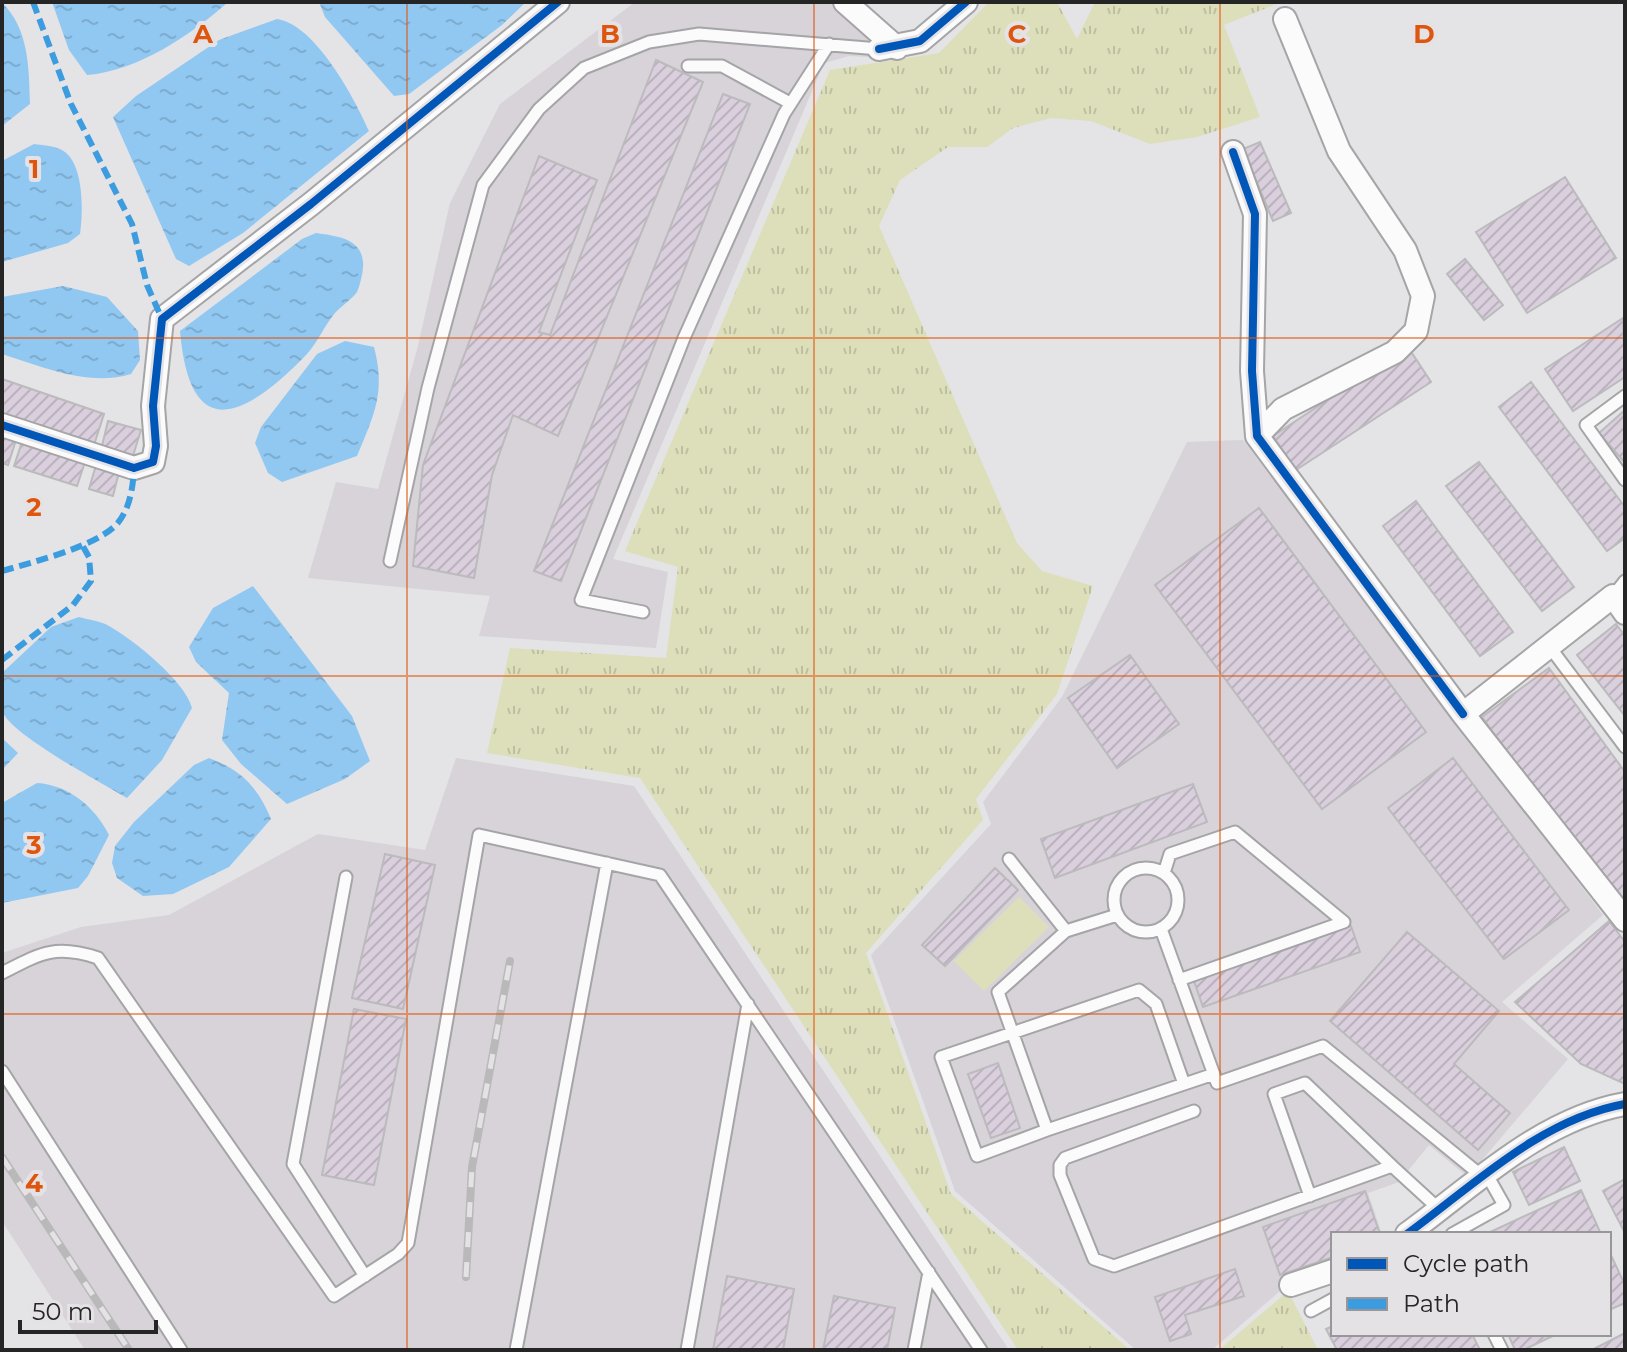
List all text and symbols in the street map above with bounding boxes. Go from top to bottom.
text: A [192,18,214,50]
text: B [600,18,620,50]
text: C [1008,18,1027,50]
text: D [1413,18,1435,50]
text: 1 [29,153,39,185]
text: 2 [26,491,42,523]
text: 3 [25,829,42,861]
text: 4 [25,1167,43,1199]
legend [1331,1232,1611,1336]
text: Cycle path [1403,1249,1530,1278]
scale bar [20,1284,156,1334]
text: Path [1403,1289,1460,1318]
text: 50 m [32,1297,93,1326]

